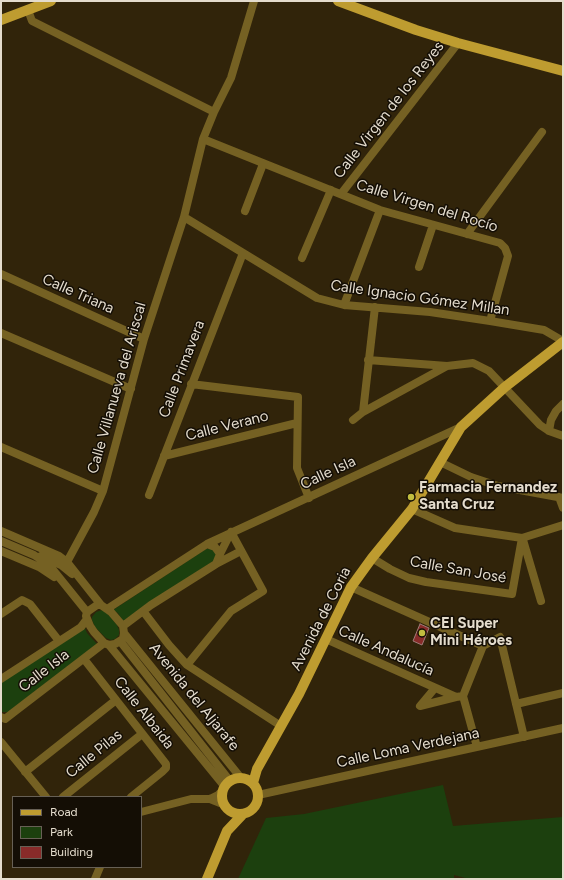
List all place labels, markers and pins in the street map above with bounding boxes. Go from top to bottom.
place label: Farmacia Fernandez Santa Cruz [419,479,557,514]
marker: Farmacia Fernandez Santa Cruz [406,492,416,502]
place label: CEI Super Mini Héroes [430,615,512,650]
marker: CEI Super Mini Héroes [417,628,427,638]

